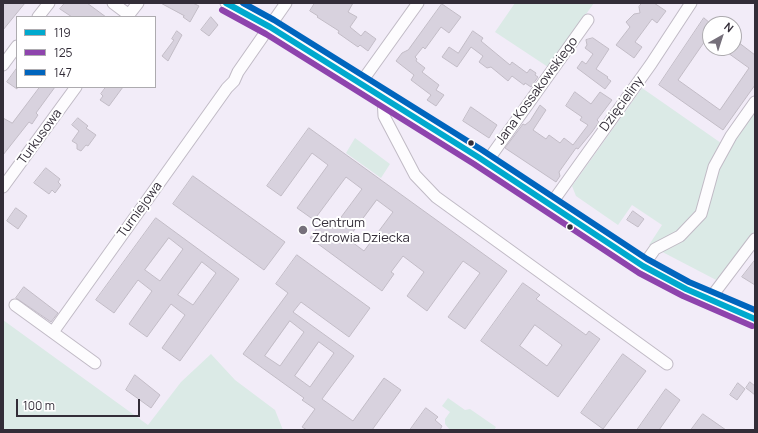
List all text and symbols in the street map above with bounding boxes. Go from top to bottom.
legend [16,16,156,88]
north arrow [702,16,742,56]
text: N [721,19,737,35]
text: 119 [54,24,71,41]
street label: Jana Kossakowskiego [493,34,581,148]
text: 125 [54,44,72,61]
text: 147 [54,64,72,81]
street label: Dzięcieliny [597,73,647,135]
street label: Turkusowa [15,106,65,168]
unlabelled marker [466,138,476,148]
street label: Turniejowa [114,179,166,241]
place label: Centrum Zdrowia Dziecka [312,215,410,246]
unlabelled marker [565,222,575,232]
marker: Centrum Zdrowia Dziecka [297,224,309,236]
scale bar [18,391,142,417]
text: 100 m [23,397,55,414]

